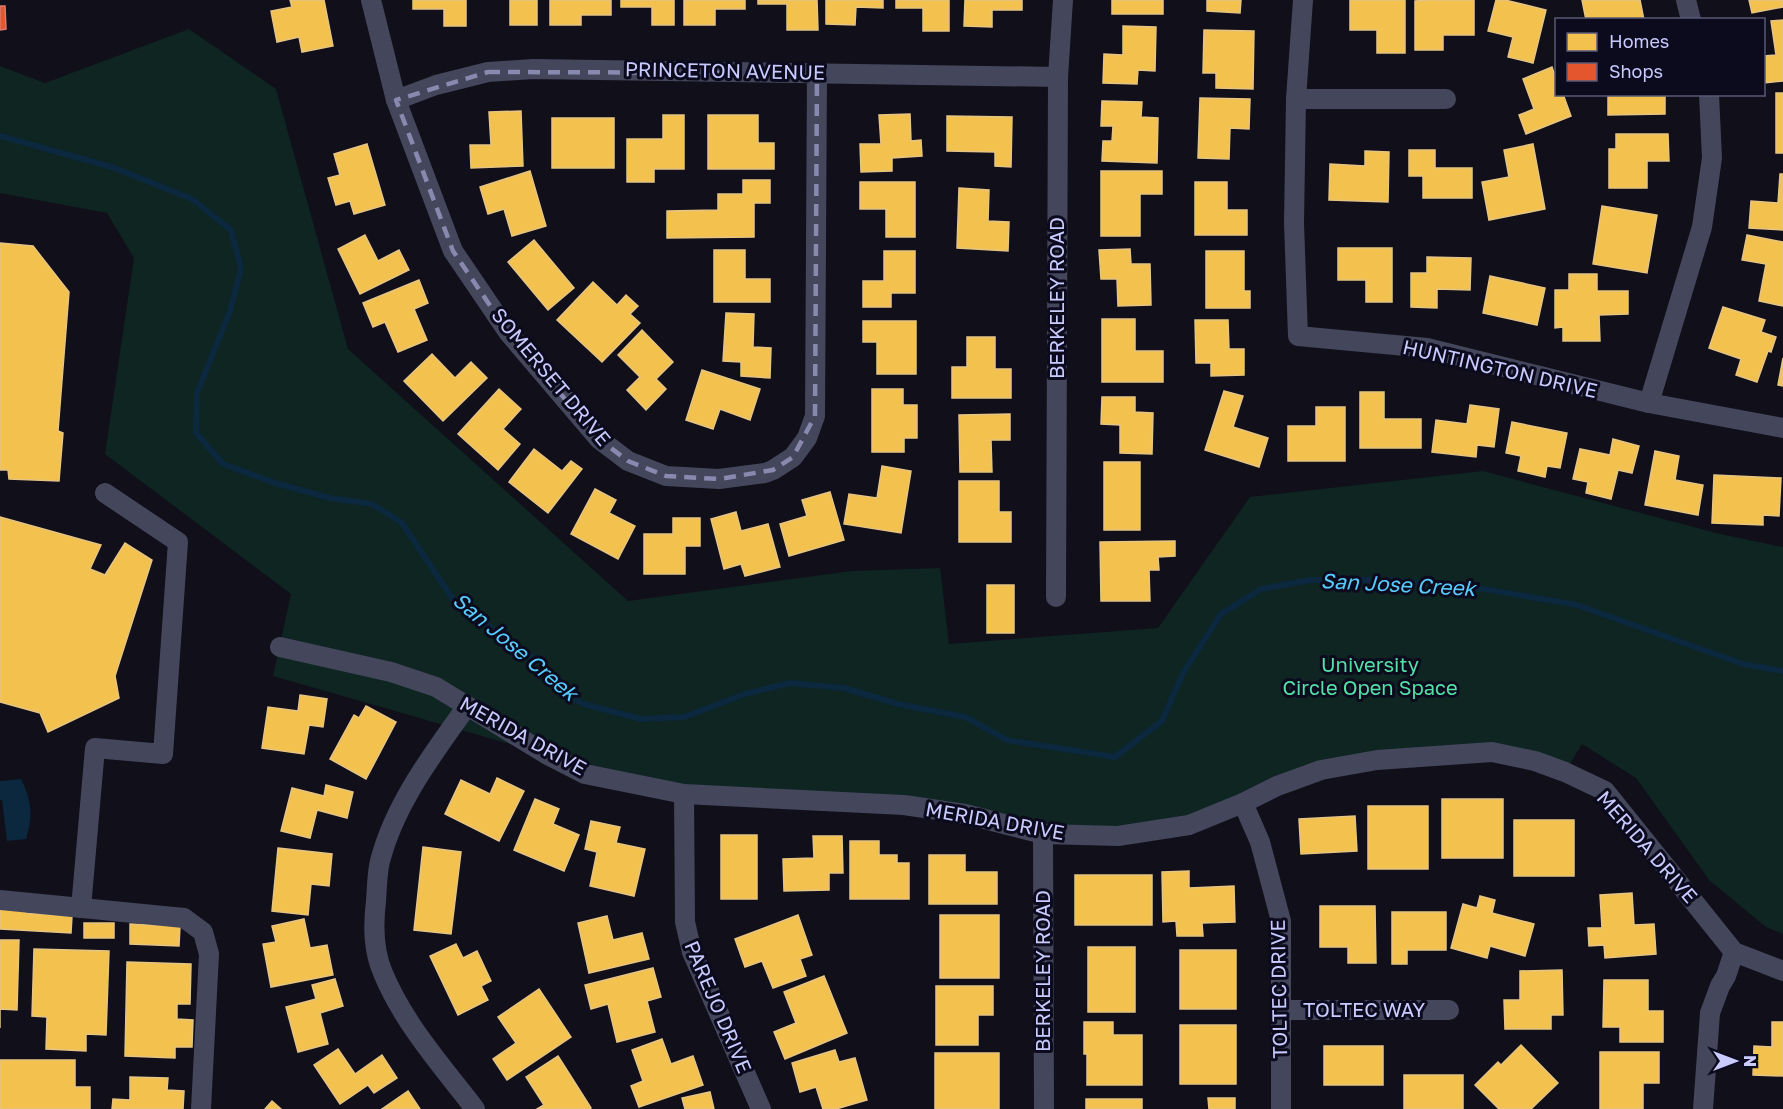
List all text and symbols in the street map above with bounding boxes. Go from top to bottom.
legend [1555,18,1765,96]
text: Homes [1609,30,1669,52]
street label: PRINCETON AVENUE [625,56,825,84]
text: Shops [1609,60,1663,82]
street label: BERKELEY ROAD [1044,217,1068,379]
street label: SOMERSET DRIVE [487,303,616,450]
street label: HUNTINGTON DRIVE [1401,334,1600,402]
water label: San Jose Creek [1320,567,1478,601]
water label: San Jose Creek [448,587,585,707]
park label: University Circle Open Space [1282,652,1458,699]
street label: MERIDA DRIVE [456,691,591,780]
street label: MERIDA DRIVE [1593,785,1703,907]
street label: MERIDA DRIVE [924,796,1067,844]
street label: BERKELEY ROAD [1030,890,1054,1052]
street label: TOLTEC DRIVE [1265,919,1291,1059]
street label: PAREJO DRIVE [680,937,758,1076]
street label: TOLTEC WAY [1303,997,1425,1021]
north arrow [1705,1031,1765,1091]
text: N [1740,1055,1760,1067]

